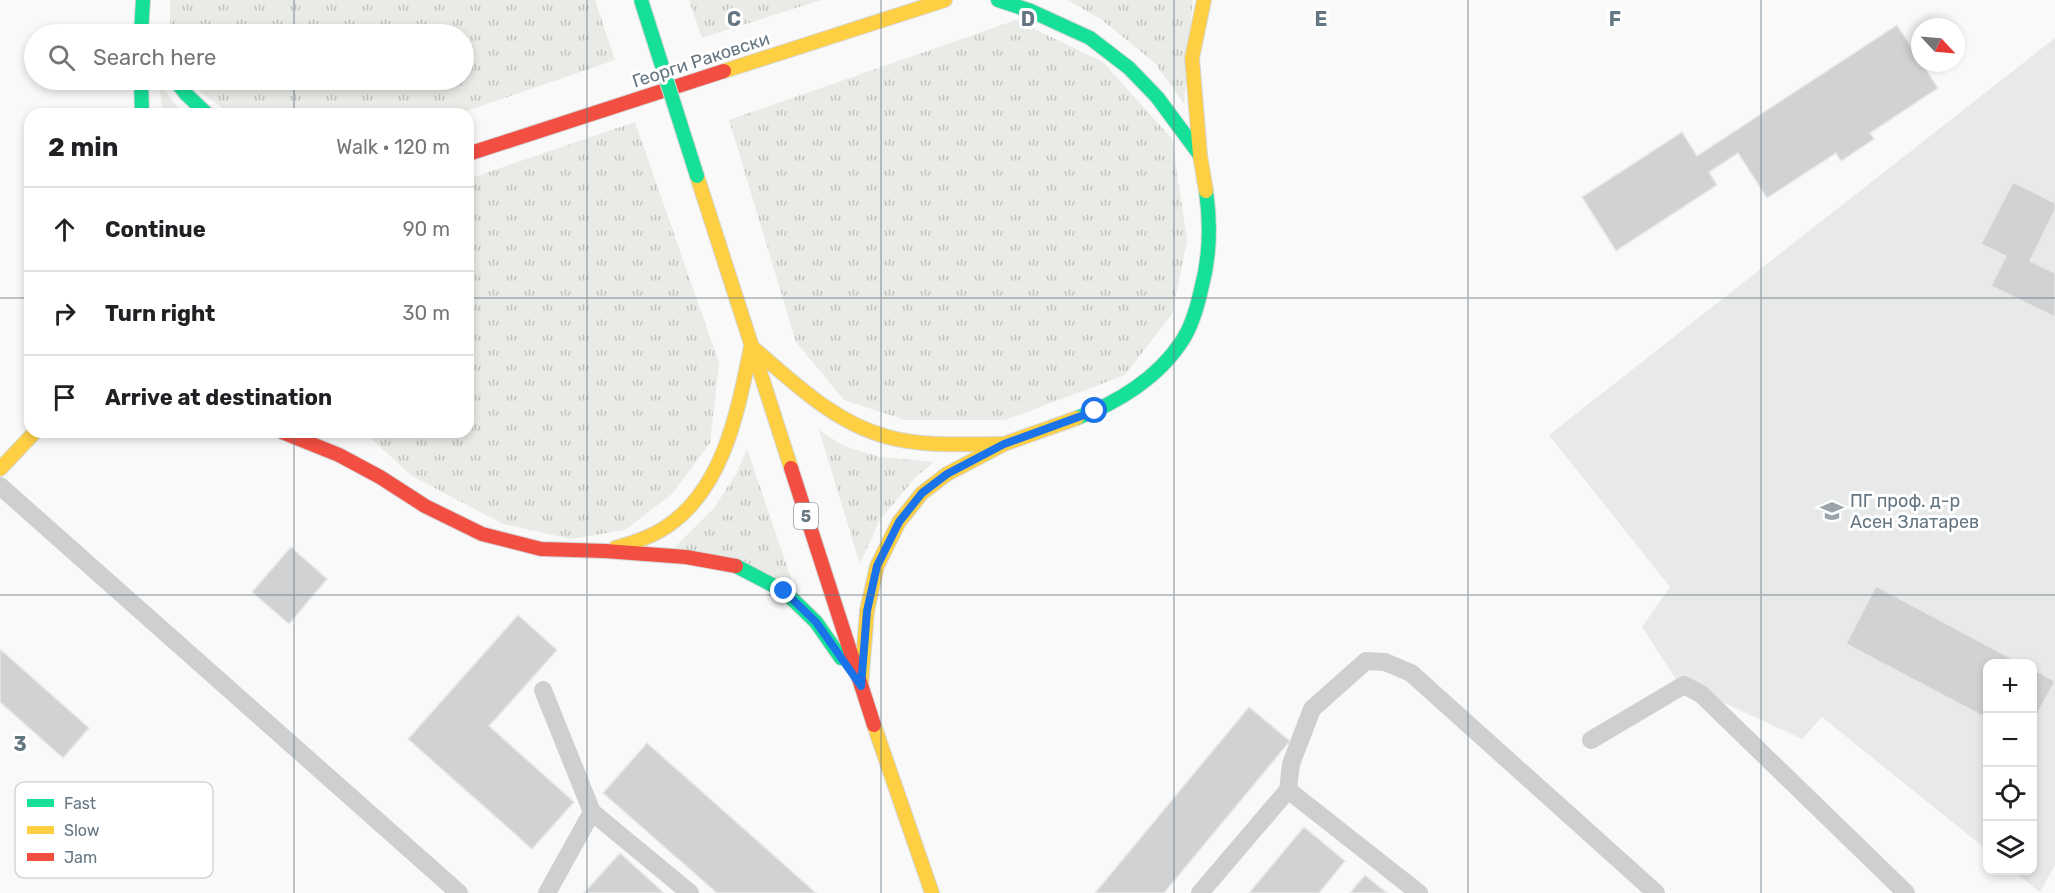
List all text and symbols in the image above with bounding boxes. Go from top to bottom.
text: C [727,7,741,31]
text: D [1021,7,1035,31]
text: E [1315,7,1327,31]
text: F [1609,7,1621,31]
north arrow [1911,18,1965,72]
search box [24,24,474,90]
street label: Георги Раковски [630,27,772,93]
icon: search [45,41,78,74]
text: Search here [93,44,216,71]
text: 2 min [48,132,118,163]
text: Walk · 120 m [336,135,450,159]
icon: ahead [48,213,81,246]
text: Continue [105,216,206,243]
text: 90 m [403,217,450,241]
icon: right [48,297,81,330]
text: Turn right [105,300,215,327]
text: 30 m [403,301,450,325]
icon: arrive [48,381,81,414]
text: Arrive at destination [105,384,332,411]
route start [1081,397,1107,423]
place label: ПГ проф. д-р Асен Златарев [1850,490,1979,533]
school or university icon: ПГ проф. д-р Асен Златарев [1819,498,1845,524]
road number: 5 [794,503,818,529]
route end [770,577,796,603]
map controls [1983,659,2037,875]
button: + [1983,659,2037,713]
button: − [1983,713,2037,767]
text: 3 [13,732,27,756]
button: locate [1983,767,2037,821]
legend [15,782,213,878]
text: Fast [64,794,96,813]
text: Slow [64,821,100,840]
button: layers [1983,821,2037,875]
text: Jam [64,848,97,867]

